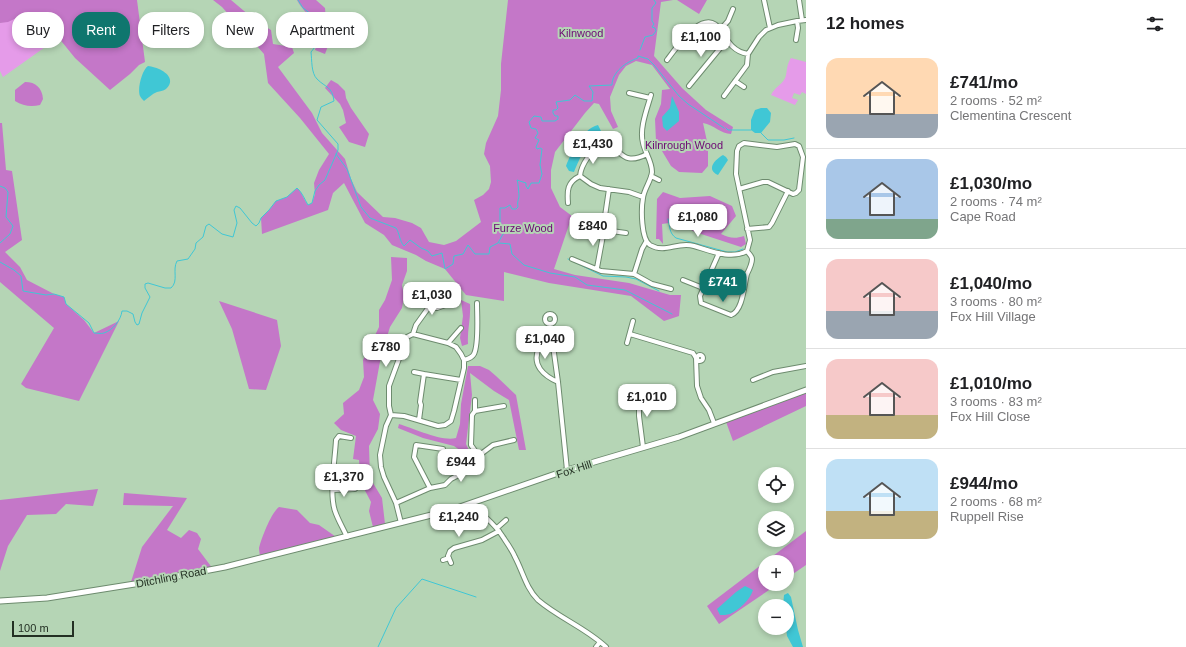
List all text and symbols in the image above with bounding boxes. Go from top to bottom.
chip: Buy [12,12,64,48]
chip: Rent [72,12,130,48]
chip: Filters [138,12,204,48]
chip: New [212,12,268,48]
chip: Apartment [276,12,368,48]
icon: filters [1144,13,1166,35]
text: 12 homes [826,14,904,33]
pin: £1,100 [668,24,734,58]
park label: Kilnwood [559,27,603,39]
text: £1,100 [681,29,721,44]
text: £741/mo [950,73,1018,92]
icon: home [858,74,906,122]
text: 2 rooms · 52 m² [950,93,1042,108]
text: Clementina Crescent [950,108,1071,123]
pin: £1,430 [560,131,626,165]
text: £1,430 [573,136,613,151]
park label: Kilnrough Wood [645,139,723,151]
text: £1,030/mo [950,174,1032,193]
icon: home [858,175,906,223]
text: 2 rooms · 74 m² [950,194,1042,209]
pin: £1,080 [665,204,731,238]
text: £1,080 [678,209,718,224]
text: Cape Road [950,209,1016,224]
pin: £840 [569,213,617,247]
text: £840 [579,218,607,233]
park label: Furze Wood [493,222,553,234]
pin: £741 [699,269,747,303]
text: £741 [709,274,737,289]
text: £1,040/mo [950,274,1032,293]
icon: home [858,275,906,323]
pin: £1,030 [399,282,465,316]
text: £1,030 [412,287,452,302]
text: 3 rooms · 80 m² [950,294,1042,309]
text: Fox Hill Village [950,309,1036,324]
pin: £1,040 [512,326,578,360]
text: £1,040 [525,331,565,346]
pin: £780 [362,334,410,368]
text: £780 [372,339,400,354]
text: £1,010/mo [950,374,1032,393]
icon: home [858,375,906,423]
pin: £1,010 [614,384,680,418]
text: £1,010 [627,389,667,404]
text: 3 rooms · 83 m² [950,394,1042,409]
text: Fox Hill Close [950,409,1030,424]
pin: £944 [437,449,485,483]
text: £944 [447,454,475,469]
street label: Fox Hill [555,458,593,480]
pin: £1,370 [311,464,377,498]
map controls [758,467,794,635]
button: locate [758,467,794,503]
text: £1,370 [324,469,364,484]
text: £944/mo [950,474,1018,493]
icon: home [858,475,906,523]
text: 2 rooms · 68 m² [950,494,1042,509]
pin: £1,240 [426,504,492,538]
text: £1,240 [439,509,479,524]
text: Ruppell Rise [950,509,1024,524]
button: layers [758,511,794,547]
button: + [758,555,794,591]
street label: Ditchling Road [135,564,207,590]
button: − [758,599,794,635]
scale bar [12,619,74,638]
text: 100 m [18,622,49,634]

